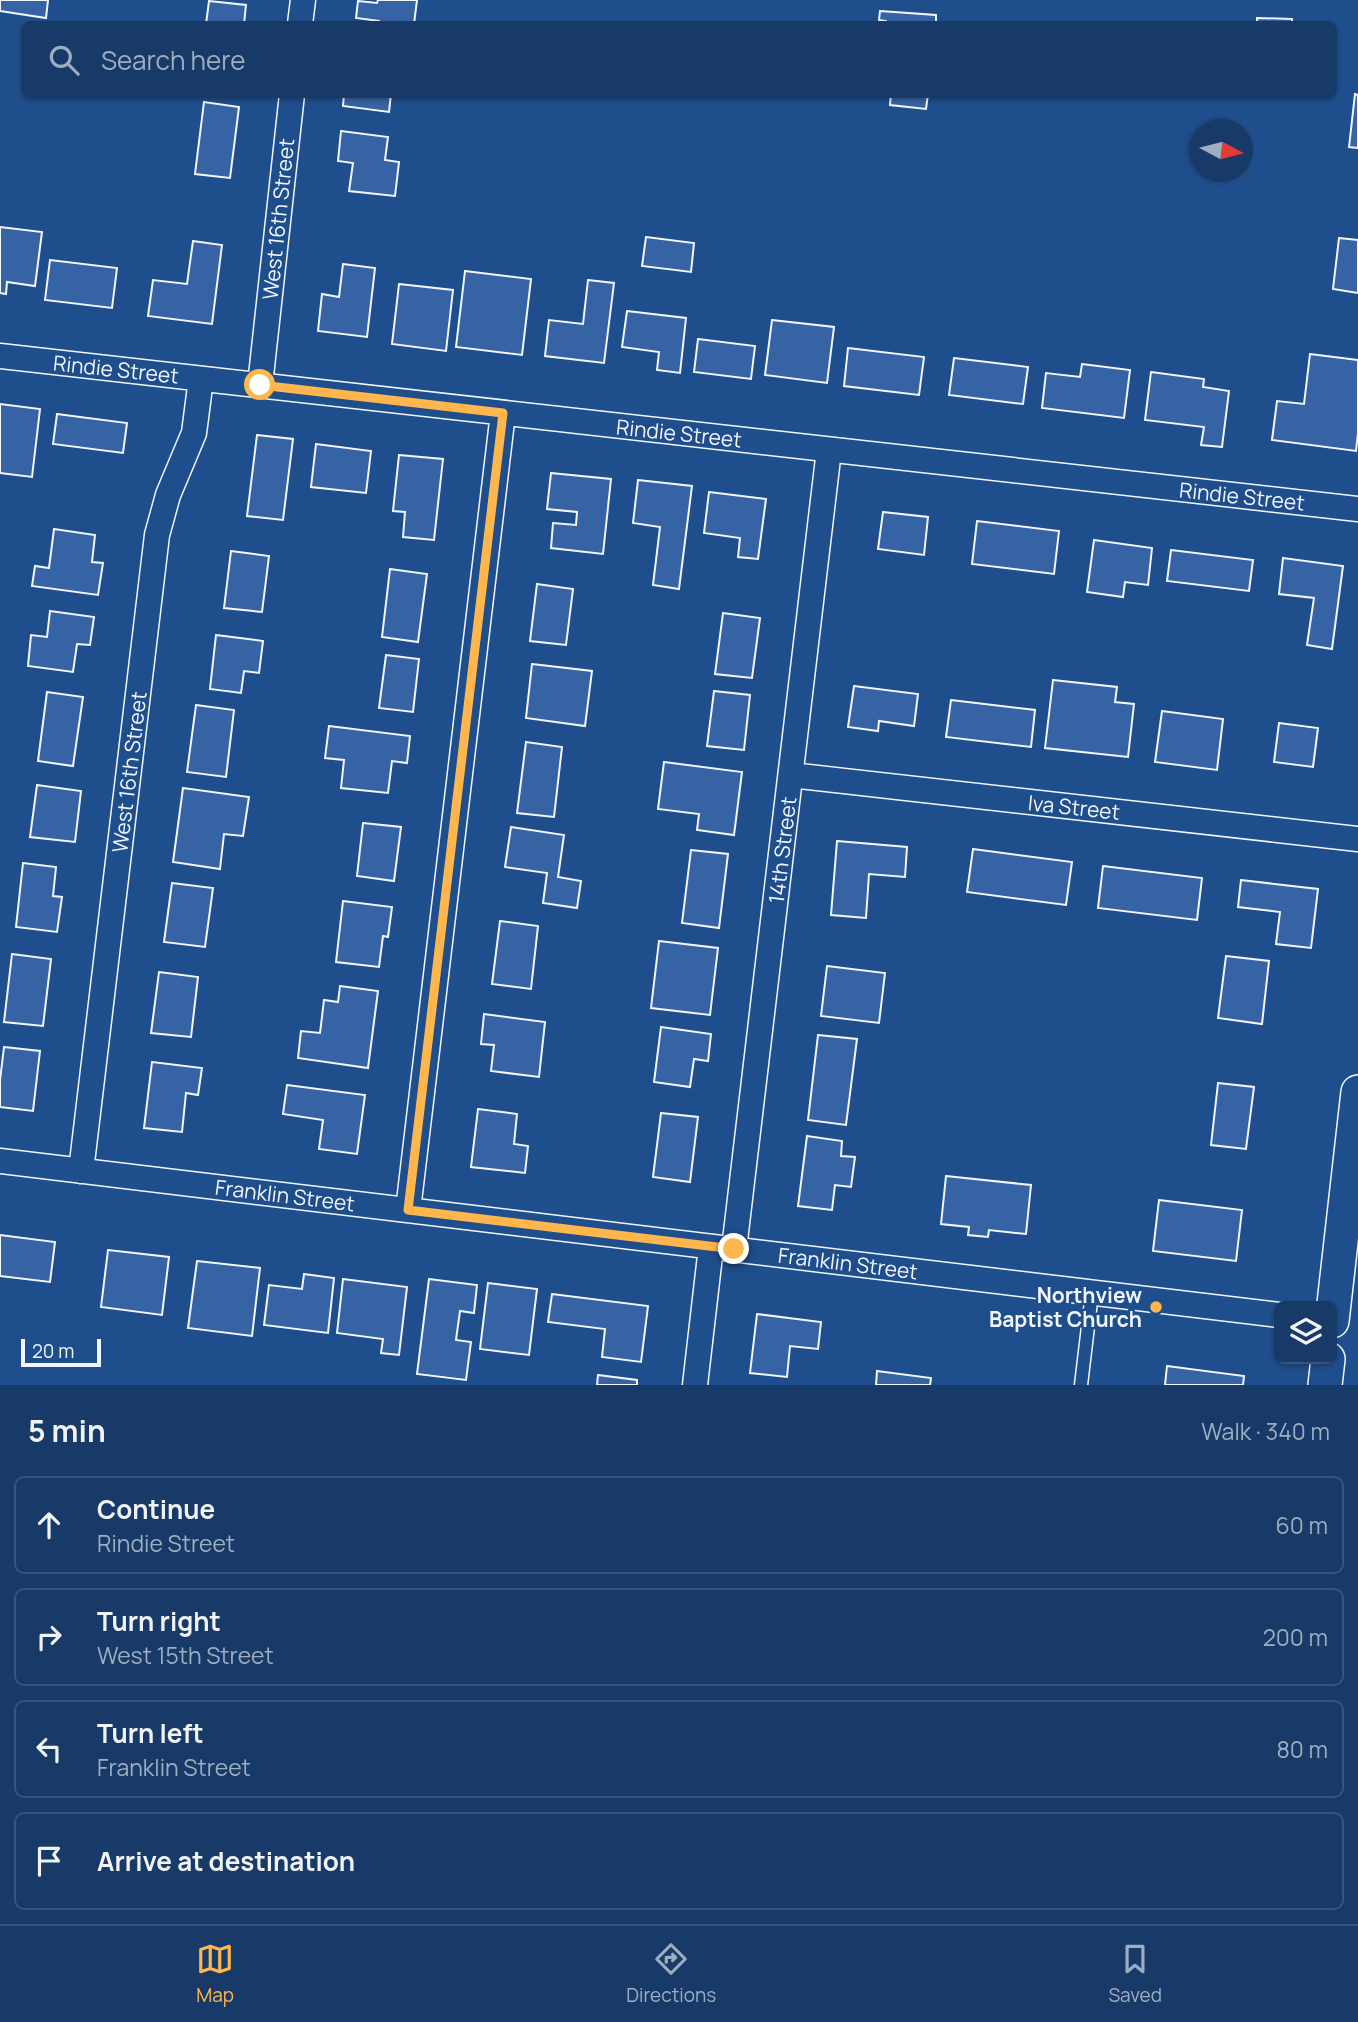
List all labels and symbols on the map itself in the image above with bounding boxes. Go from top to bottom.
north arrow [1190,119,1253,182]
street label: West 16th Street [256,137,300,301]
street label: Rindie Street [52,348,180,390]
route start [244,369,275,400]
street label: Rindie Street [615,412,743,454]
street label: Rindie Street [1178,475,1306,517]
street label: West 16th Street [105,690,153,854]
street label: Iva Street [1027,788,1121,826]
street label: 14th Street [762,795,802,905]
street label: Franklin Street [214,1173,356,1217]
route end [718,1233,749,1264]
street label: Franklin Street [777,1241,919,1285]
place label: Northview Baptist Church [989,1281,1142,1333]
marker: Northview Baptist Church [1148,1299,1164,1315]
scale bar [21,1336,102,1368]

